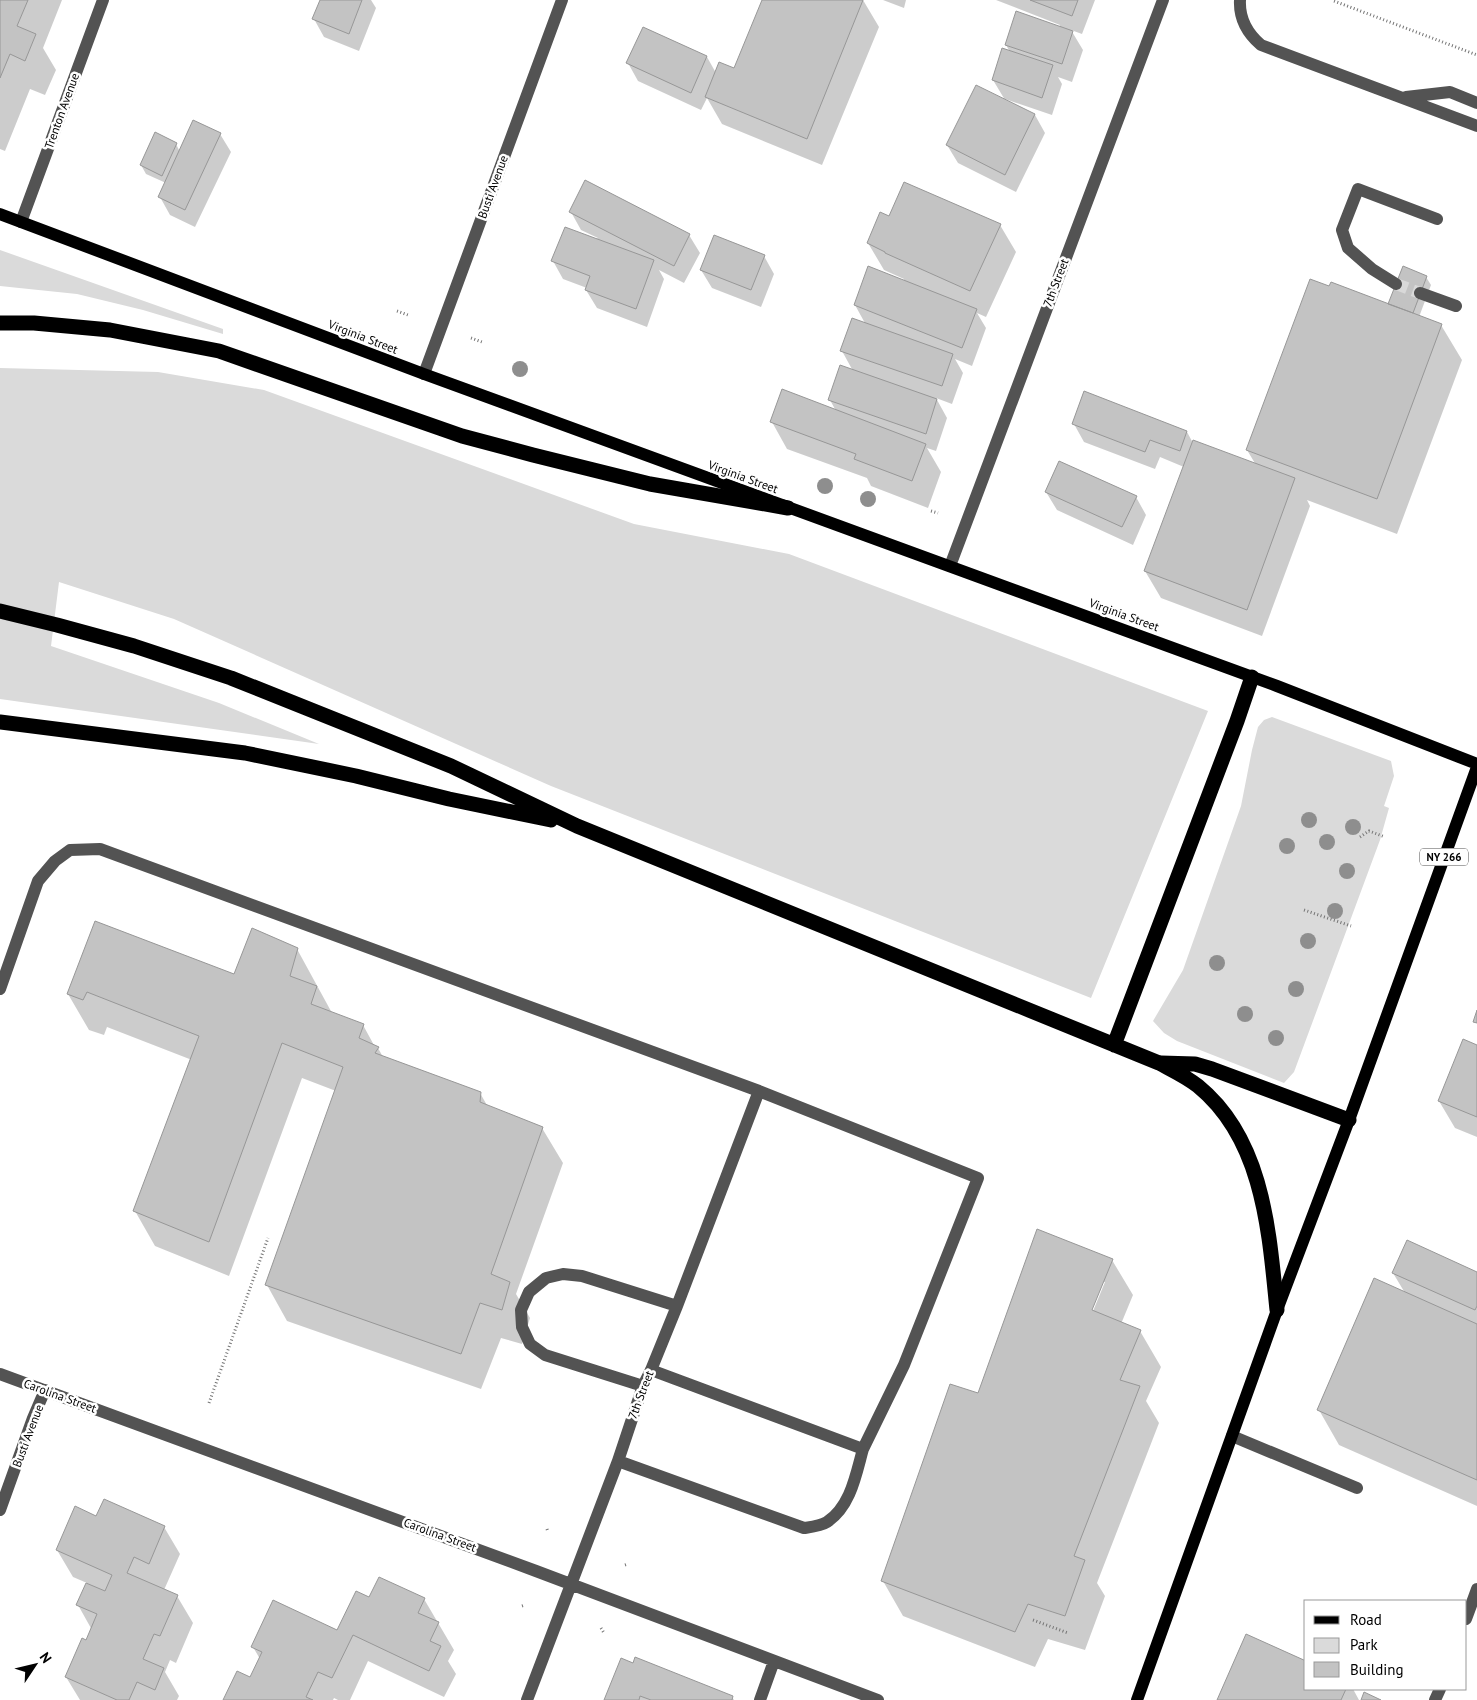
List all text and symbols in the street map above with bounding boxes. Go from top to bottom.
street label: Trenton Avenue [41,71,82,151]
street label: Busti Avenue [474,153,511,220]
street label: 7th Street [1039,256,1072,309]
street label: Virginia Street [325,316,400,357]
street label: Virginia Street [705,457,780,496]
street label: Virginia Street [1086,595,1161,634]
road number: NY 266 [1420,849,1468,866]
street label: 7th Street [624,1368,657,1421]
street label: Carolina Street [22,1375,99,1416]
street label: Busti Avenue [9,1402,46,1469]
street label: Carolina Street [402,1514,479,1555]
legend [1304,1600,1467,1690]
text: Road [1350,1610,1382,1629]
text: Park [1350,1635,1378,1654]
north arrow [10,1640,60,1690]
text: N [36,1649,56,1666]
text: Building [1350,1660,1404,1679]

